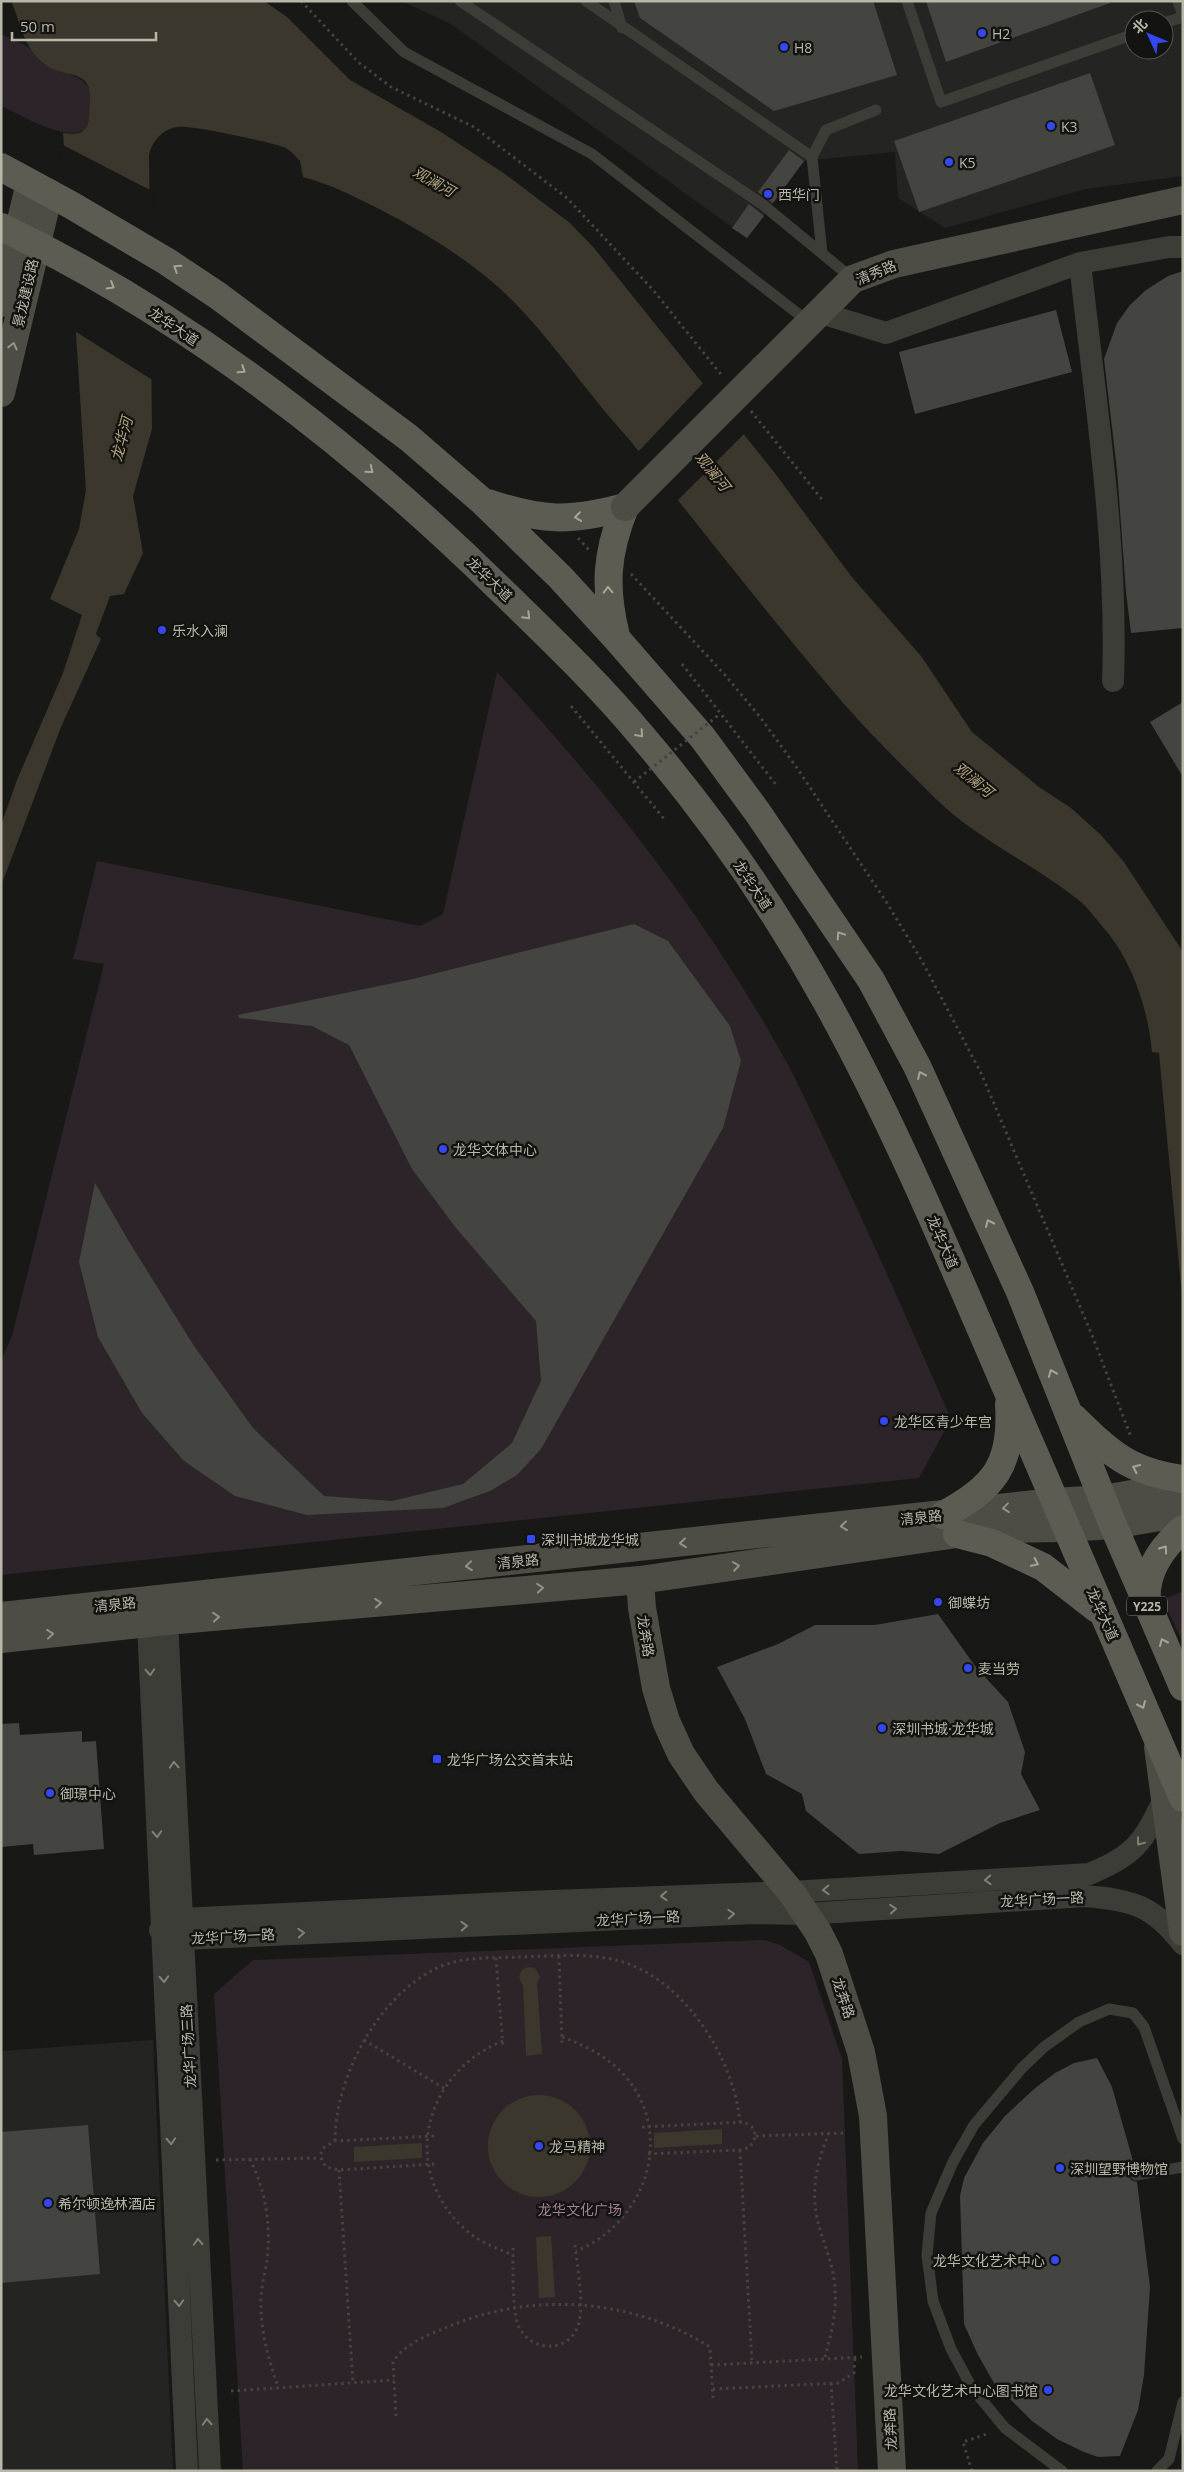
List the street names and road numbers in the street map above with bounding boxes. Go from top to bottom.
street label: 清秀路 [853,255,899,289]
street label: 景龙建设路 [8,257,42,329]
street label: 龙华大道 [145,302,203,350]
street label: 龙华大道 [463,553,517,605]
street label: 龙华大道 [729,856,777,914]
street label: 龙华大道 [923,1213,963,1271]
street label: 清泉路 [899,1505,943,1529]
street label: 清泉路 [496,1549,540,1573]
street label: 龙华大道 [1083,1585,1123,1643]
street label: 清泉路 [93,1592,137,1616]
road number: Y225 [1127,1596,1167,1615]
street label: 龙奔路 [633,1614,659,1658]
street label: 龙华广场一路 [1000,1887,1084,1911]
street label: 龙华广场一路 [596,1906,680,1930]
street label: 龙华广场一路 [191,1924,275,1948]
street label: 龙奔路 [828,1975,860,2021]
street label: 龙华广场三路 [176,2004,200,2088]
street label: 龙奔路 [879,2408,901,2450]

